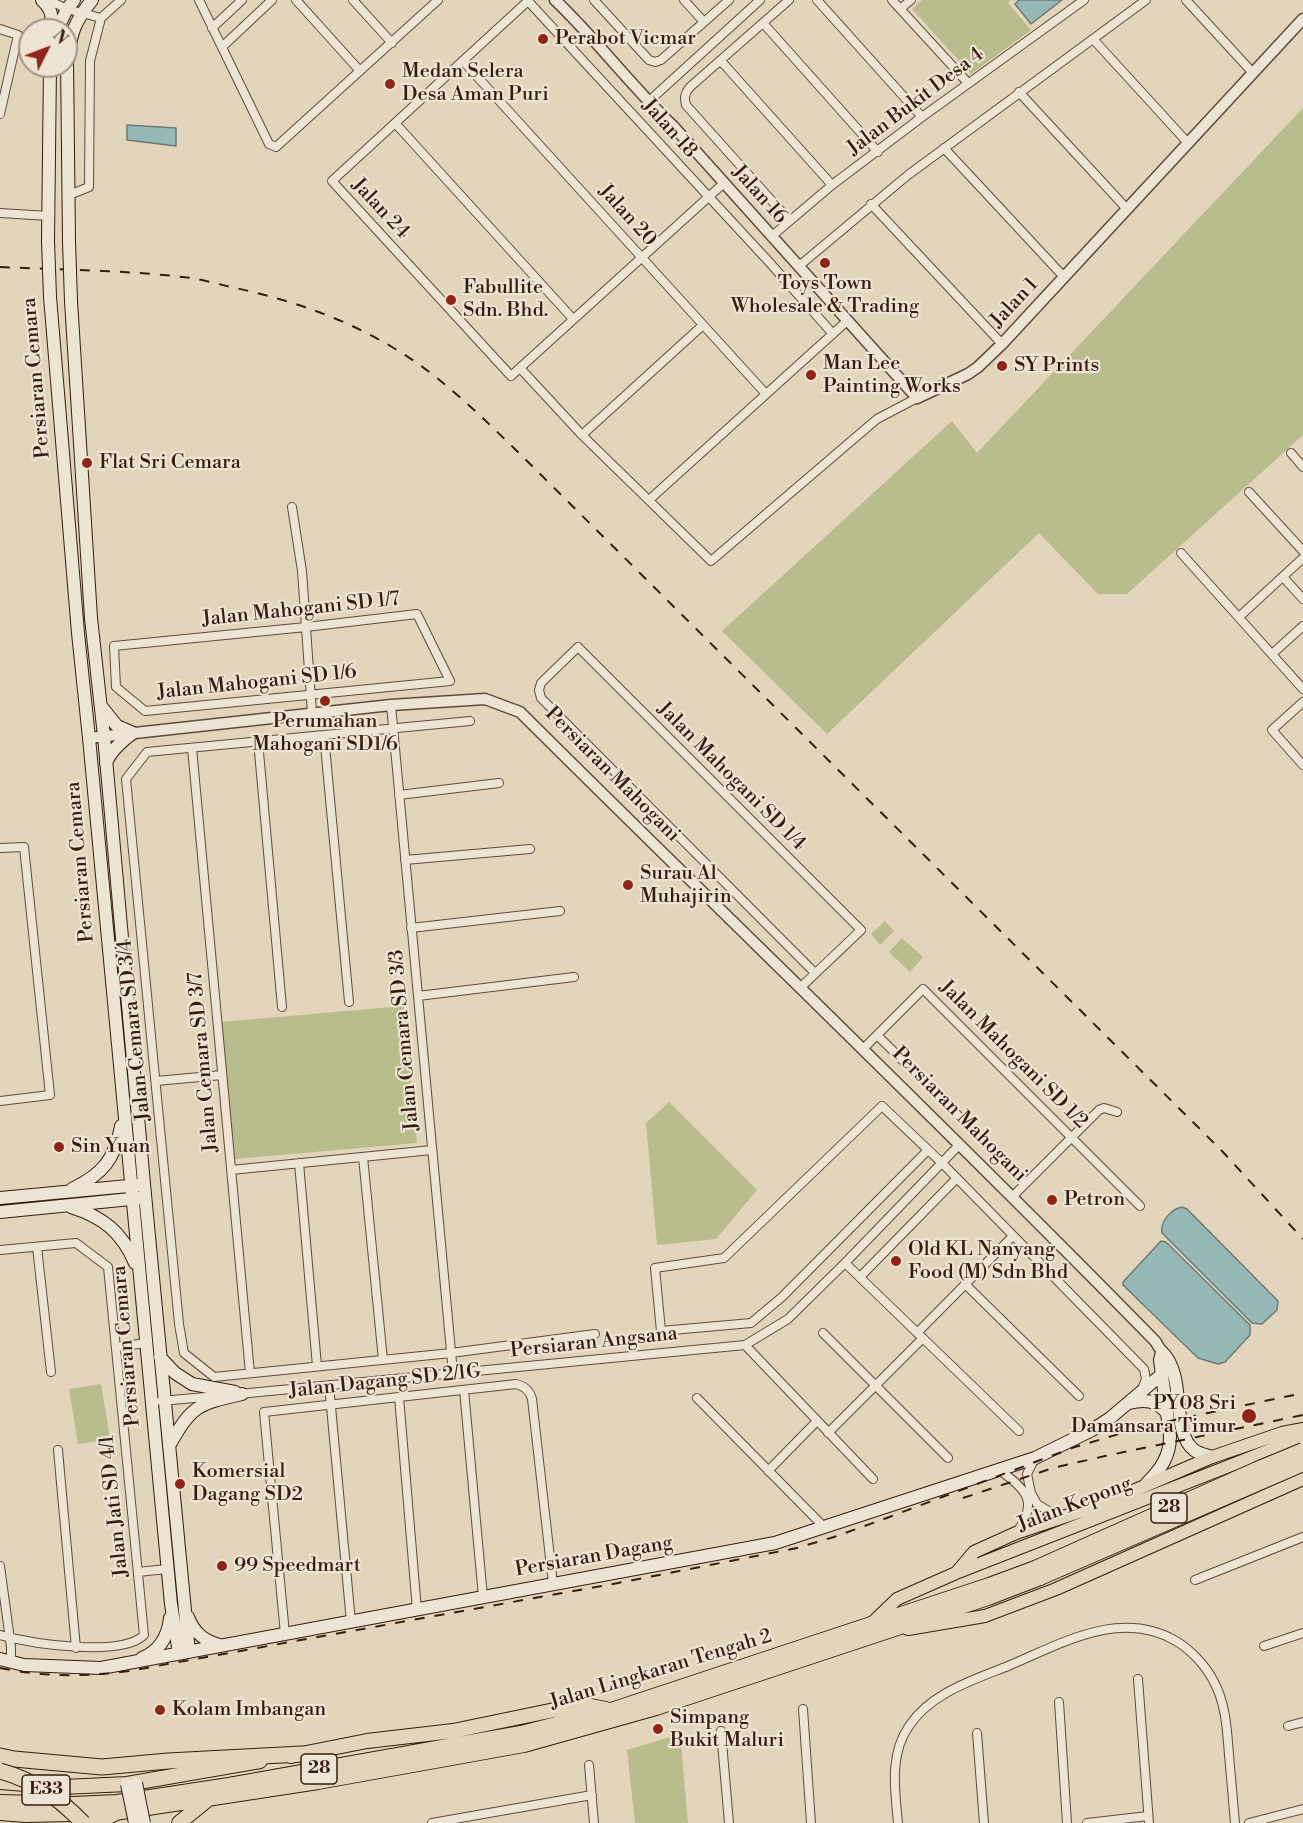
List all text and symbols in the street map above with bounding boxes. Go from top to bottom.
north arrow [18,18,78,78]
text: N [48,26,72,49]
place label: Perabot Vicmar [555,27,696,51]
marker: Perabot Vicmar [536,32,550,46]
street label: Jalan Bukit Desa 4 [843,43,989,161]
place label: Medan Selera Desa Aman Puri [402,60,549,107]
marker: Medan Selera Desa Aman Puri [383,77,397,91]
street label: Jalan 18 [636,95,702,163]
street label: Jalan 16 [726,161,792,229]
street label: Jalan 24 [346,174,414,244]
street label: Jalan 20 [593,180,661,252]
marker: Toys Town Wholesale & Trading [818,256,832,270]
place label: Toys Town Wholesale & Trading [731,272,919,319]
street label: Jalan 1 [986,273,1044,333]
place label: Fabullite Sdn. Bhd. [463,276,548,323]
marker: Fabullite Sdn. Bhd. [444,293,458,307]
street label: Persiaran Cemara [18,297,56,459]
place label: Man Lee Painting Works [823,352,961,399]
place label: SY Prints [1014,354,1099,378]
marker: SY Prints [995,359,1009,373]
marker: Man Lee Painting Works [804,368,818,382]
place label: Flat Sri Cemara [99,451,241,475]
marker: Flat Sri Cemara [80,456,94,470]
street label: Jalan Mahogani SD 1/7 [201,588,401,632]
street label: Jalan Mahogani SD 1/6 [156,661,358,705]
marker: Perumahan Mahogani SD1/6 [318,694,332,708]
street label: Jalan Mahogani SD 1/4 [652,698,810,856]
street label: Persiaran Mahogani [539,702,685,848]
place label: Perumahan Mahogani SD1/6 [252,710,398,757]
street label: Persiaran Cemara [62,781,100,943]
place label: Surau Al Muhajirin [640,862,732,909]
marker: Surau Al Muhajirin [621,878,635,892]
street label: Jalan Cemara SD 3/4 [114,938,156,1122]
street label: Jalan Cemara SD 3/3 [385,948,425,1132]
street label: Jalan Cemara SD 3/7 [184,971,224,1153]
street label: Jalan Mahogani SD 1/2 [934,976,1092,1134]
street label: Persiaran Mahogani [886,1042,1032,1188]
place label: Sin Yuan [71,1135,150,1159]
marker: Sin Yuan [52,1140,66,1154]
place label: Petron [1064,1188,1125,1212]
marker: Petron [1045,1193,1059,1207]
place label: Old KL Nanyang Food (M) Sdn Bhd [908,1238,1068,1285]
marker: Old KL Nanyang Food (M) Sdn Bhd [889,1254,903,1268]
street label: Persiaran Cemara [108,1265,146,1427]
street label: Persiaran Angsana [509,1322,679,1364]
street label: Jalan Dagang SD 2/1G [288,1360,482,1404]
place label: PY08 Sri Damansara Timur [1071,1392,1236,1439]
marker: PY08 Sri Damansara Timur [1240,1407,1258,1425]
street label: Jalan Jati SD 4/1 [96,1434,134,1578]
place label: Komersial Dagang SD2 [192,1460,303,1507]
street label: Jalan Kepong [1015,1472,1135,1538]
marker: Komersial Dagang SD2 [173,1477,187,1491]
road number: 28 [1151,1493,1187,1523]
street label: Persiaran Dagang [513,1531,675,1583]
place label: 99 Speedmart [234,1554,361,1578]
marker: 99 Speedmart [215,1559,229,1573]
street label: Jalan Lingkaran Tengah 2 [547,1625,775,1715]
place label: Kolam Imbangan [172,1698,326,1722]
marker: Kolam Imbangan [153,1703,167,1717]
place label: Simpang Bukit Maluri [670,1706,784,1753]
marker: Simpang Bukit Maluri [651,1722,665,1736]
road number: 28 [301,1754,337,1784]
road number: E33 [22,1775,70,1805]

